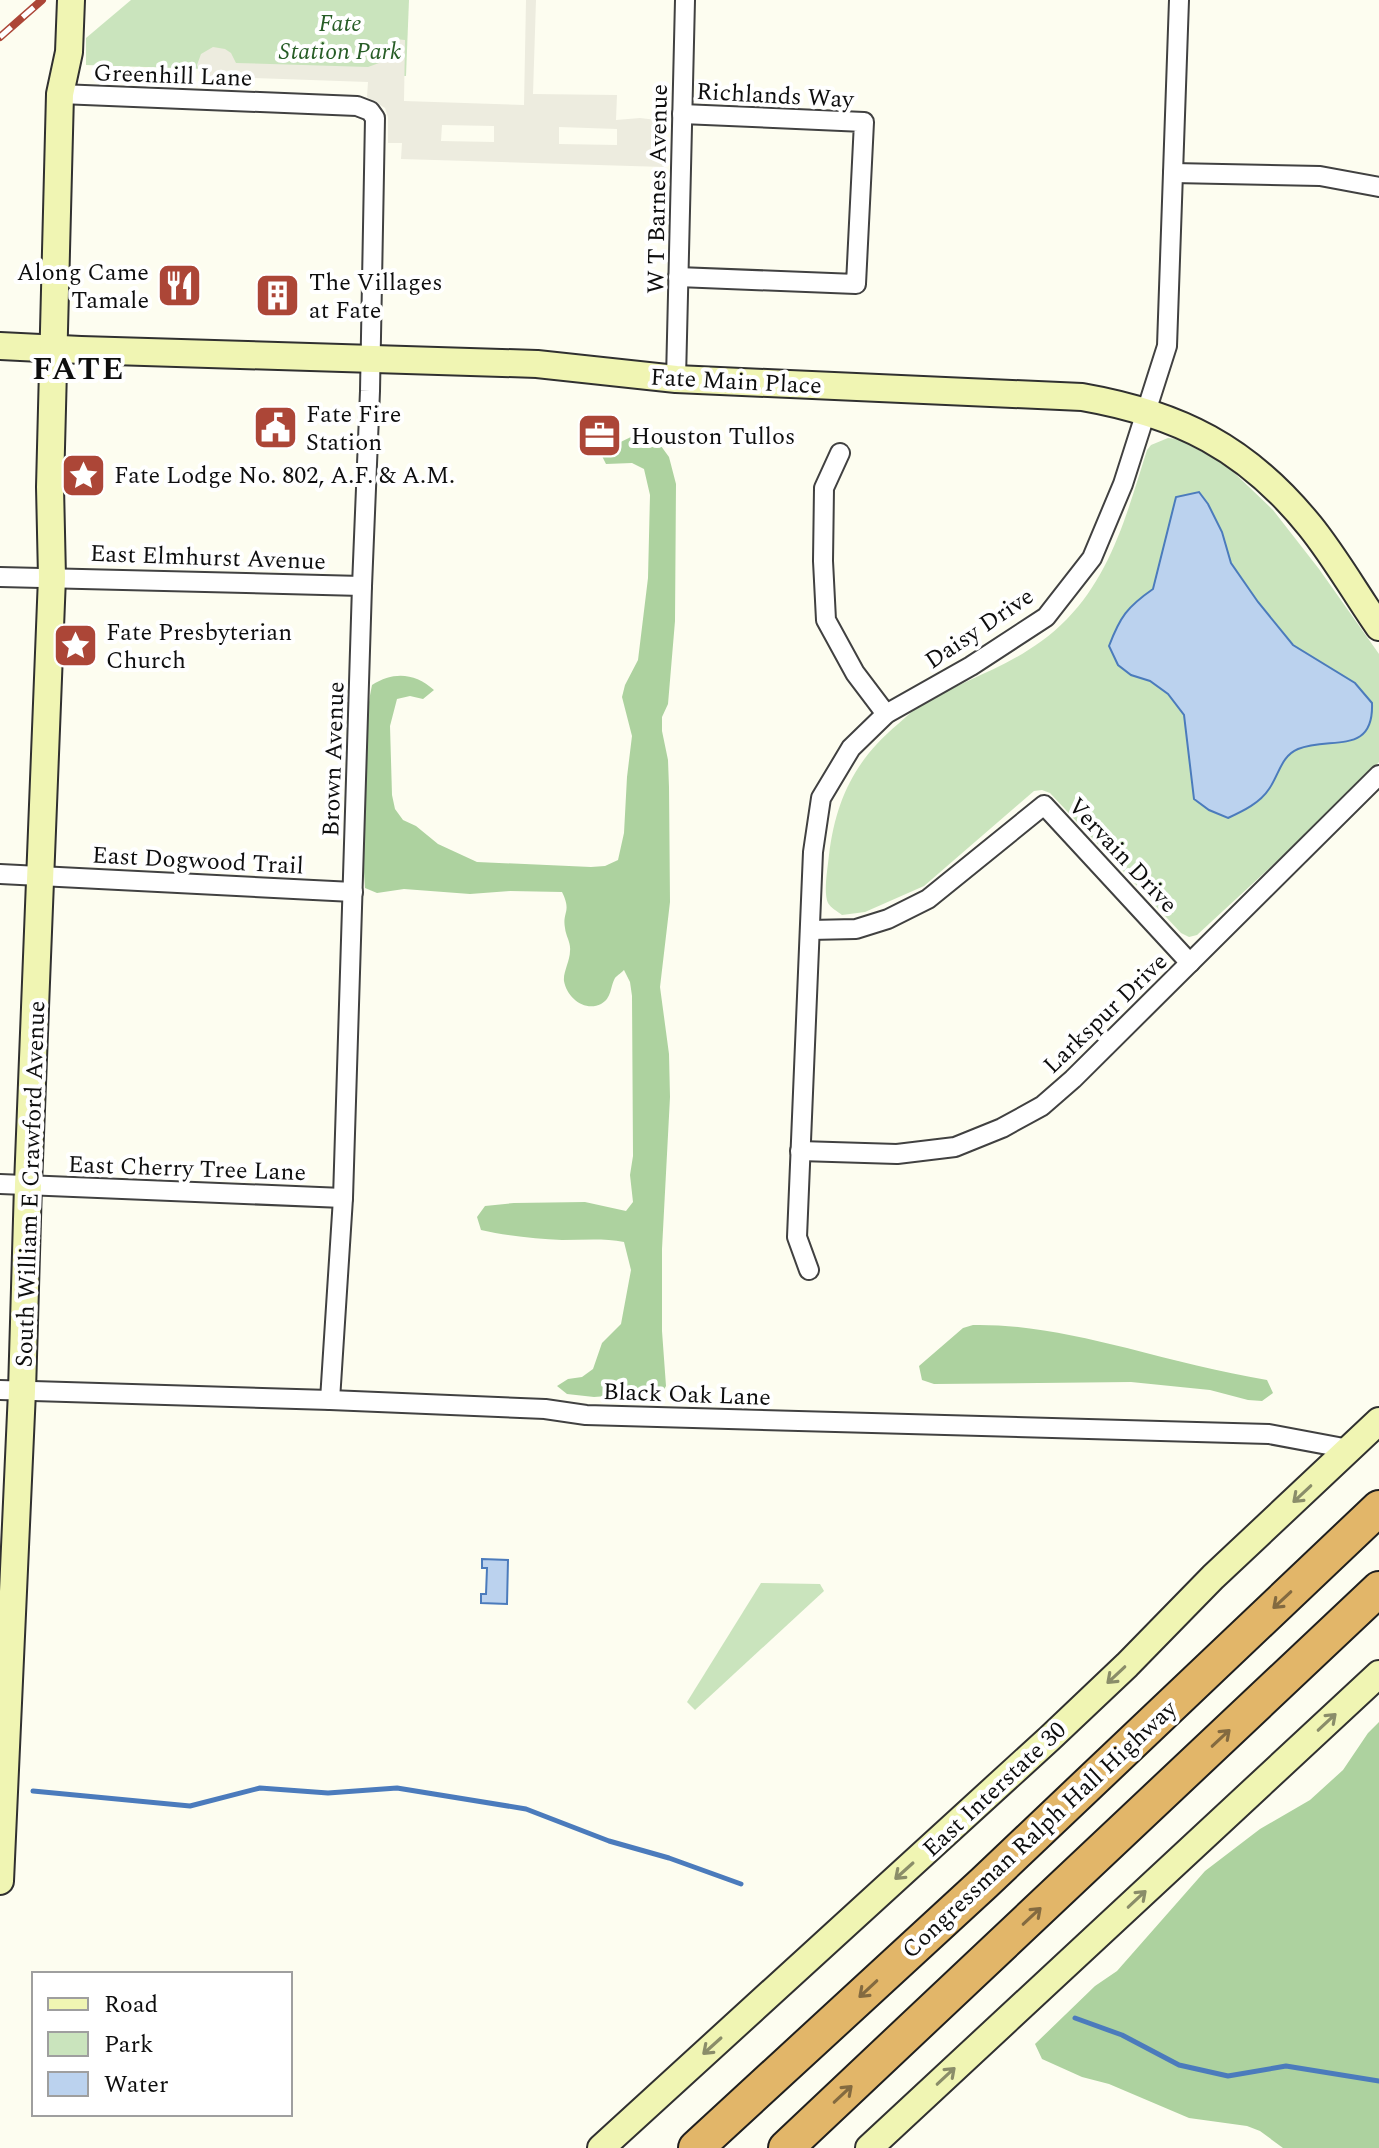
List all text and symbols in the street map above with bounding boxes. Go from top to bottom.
park label: Fate Station Park [279,6,401,70]
street label: Greenhill Lane [93,55,253,97]
street label: Richlands Way [695,74,856,118]
street label: W T Barnes Avenue [638,84,678,294]
place label: Along Came Tamale [17,255,149,319]
restaurant icon: Along Came Tamale [156,262,204,310]
place label: The Villages at Fate [309,265,443,329]
building icon: The Villages at Fate [254,272,302,320]
district label: FATE [32,345,126,394]
street label: Fate Main Place [649,360,823,404]
place label: Fate Fire Station [306,397,401,461]
public building icon: Fate Fire Station [251,404,299,452]
office icon: Houston Tullos [576,412,624,460]
place label: Houston Tullos [631,419,795,455]
place icon: Fate Lodge No. 802, A.F. & A.M. [59,451,107,499]
place label: Fate Lodge No. 802, A.F. & A.M. [114,458,455,494]
street label: East Elmhurst Avenue [89,536,327,580]
street label: Daisy Drive [918,579,1041,679]
place label: Fate Presbyterian Church [106,615,292,679]
place icon: Fate Presbyterian Church [51,622,99,670]
street label: Brown Avenue [313,681,355,837]
street label: Vervain Drive [1059,790,1186,922]
street label: East Dogwood Trail [91,837,305,885]
street label: Larkspur Drive [1035,945,1176,1083]
street label: South William E Crawford Avenue [7,1000,55,1368]
street label: East Cherry Tree Lane [67,1147,307,1191]
street label: Black Oak Lane [602,1374,772,1416]
one-way arrow [1292,1484,1312,1503]
one-way arrow [1272,1590,1292,1609]
one-way arrow [1106,1666,1126,1685]
street label: Congressman Ralph Hall Highway [894,1691,1187,1967]
street label: East Interstate 30 [915,1713,1075,1866]
one-way arrow [1317,1713,1337,1731]
one-way arrow [1211,1729,1231,1747]
one-way arrow [895,1861,915,1879]
one-way arrow [1127,1889,1147,1908]
one-way arrow [1022,1907,1042,1926]
legend [32,1972,292,2116]
one-way arrow [859,1980,879,1998]
text: Road [104,1987,158,2023]
text: Park [104,2027,154,2063]
one-way arrow [703,2037,723,2055]
text: Water [104,2067,168,2103]
one-way arrow [936,2067,956,2085]
one-way arrow [833,2085,853,2104]

